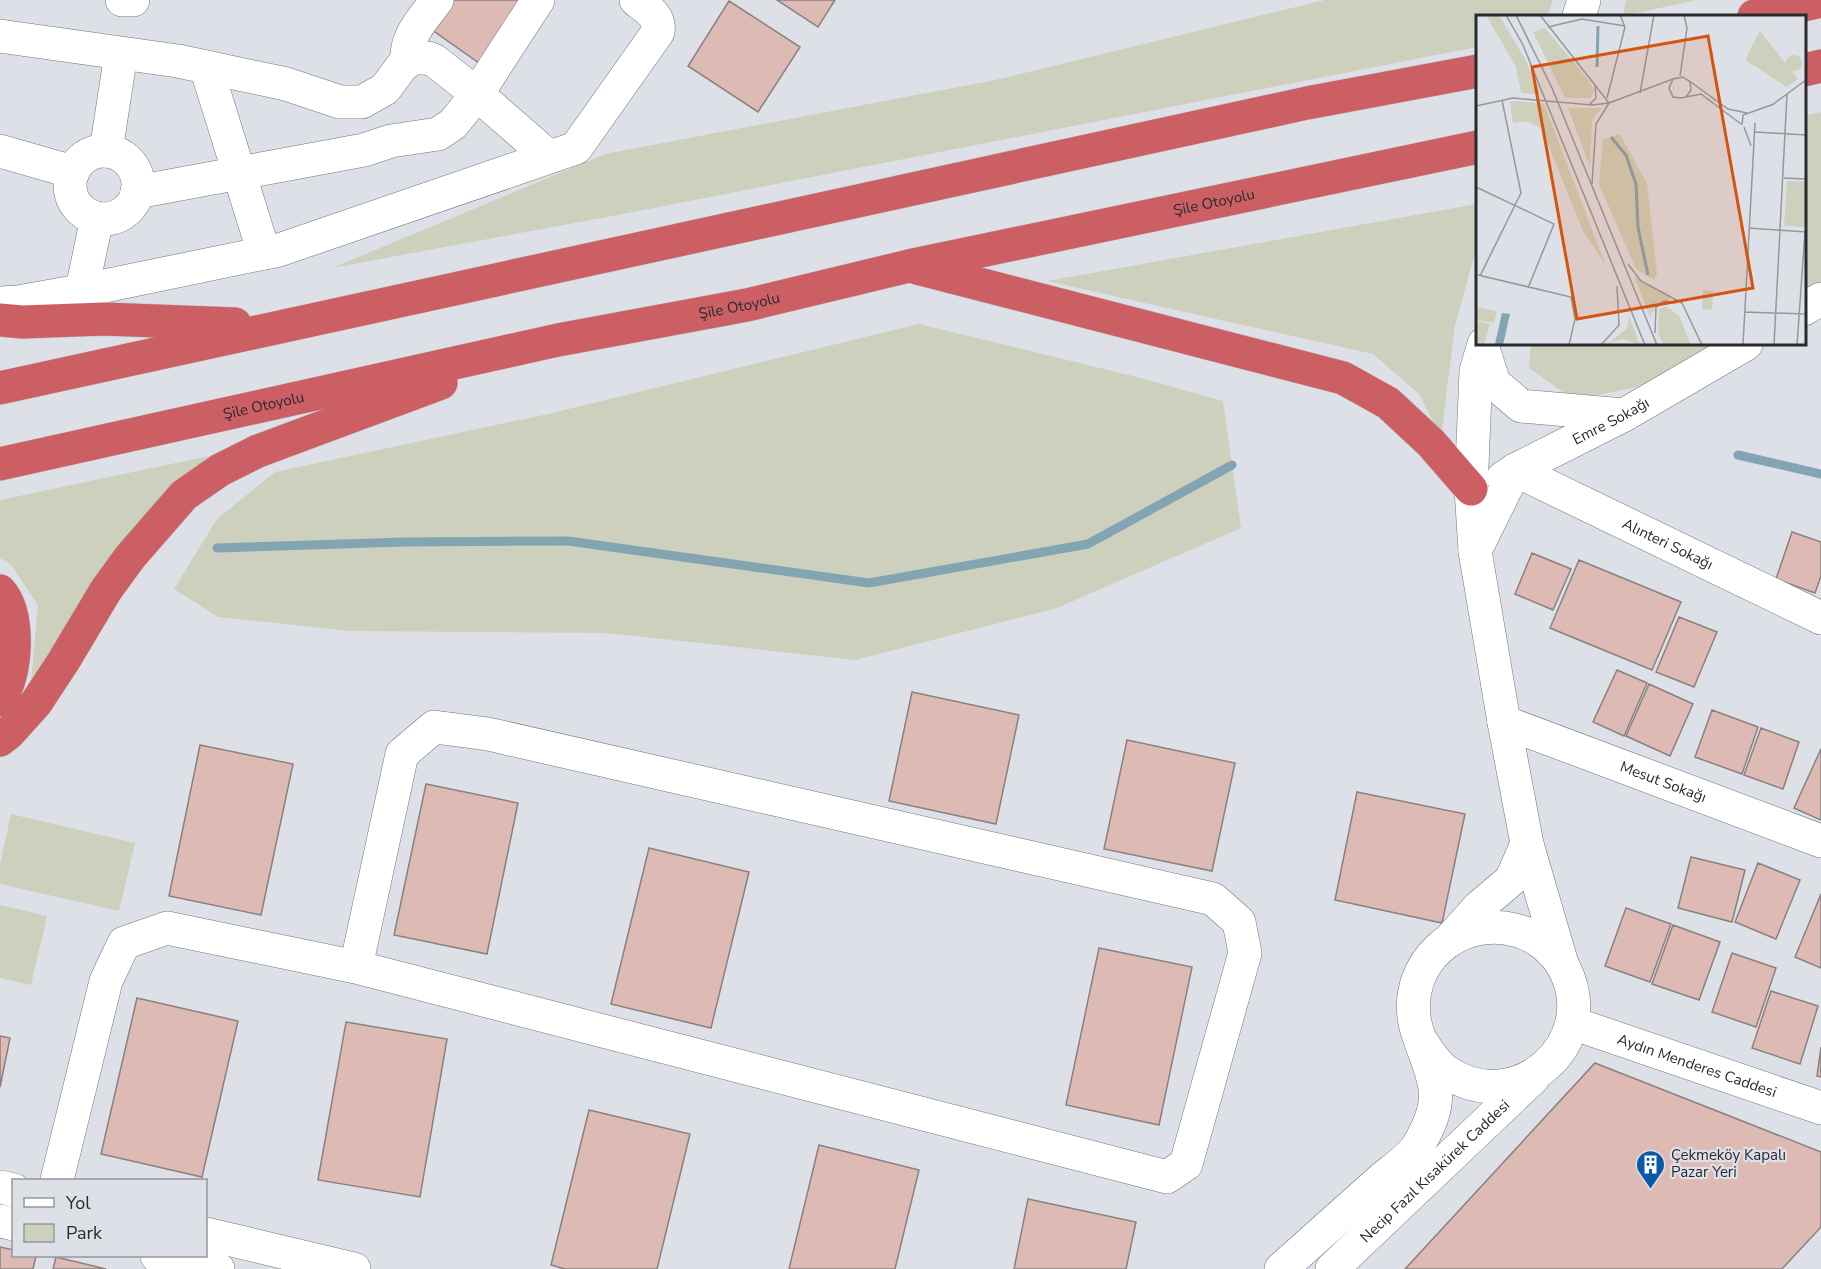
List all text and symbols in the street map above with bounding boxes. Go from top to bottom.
inset map [1476,15,1806,345]
street label: Şile Otoyolu [1171,184,1256,220]
street label: Şile Otoyolu [697,287,782,324]
street label: Şile Otoyolu [221,387,306,424]
street label: Emre Sokağı [1569,393,1653,449]
street label: Alınteri Sokağı [1619,513,1716,574]
street label: Mesut Sokağı [1617,756,1709,807]
street label: Aydın Menderes Caddesi [1615,1029,1779,1102]
street label: Necip Fazıl Kısakürek Caddesi [1356,1095,1514,1247]
place label: Çekmeköy Kapalı Pazar Yeri [1671,1145,1786,1182]
building icon: Çekmeköy Kapalı Pazar Yeri [1634,1148,1666,1190]
legend [12,1179,207,1257]
text: Yol [65,1191,91,1215]
text: Park [66,1221,103,1245]

